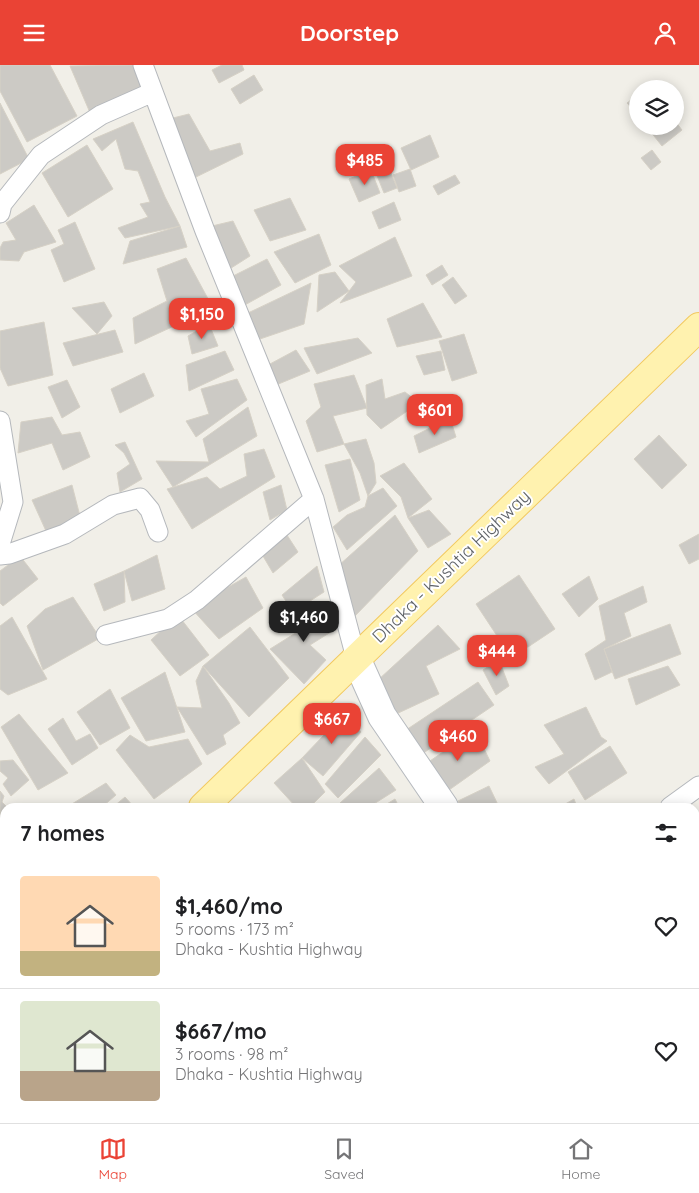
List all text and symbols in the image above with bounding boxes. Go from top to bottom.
icon: menu [20,19,48,47]
text: Doorstep [300,19,399,47]
icon: person [651,19,679,47]
map controls [629,80,684,135]
button: layers [629,80,684,135]
pin: $485 [335,143,395,186]
text: $485 [347,150,383,170]
pin: $1,150 [161,297,243,340]
text: $1,150 [180,304,224,324]
pin: $601 [405,393,465,436]
text: $601 [418,400,452,420]
street label: Dhaka - Kushtia Highway [367,484,535,648]
pin: $1,460 [263,601,345,643]
text: $1,460 [280,607,328,627]
pin: $444 [467,635,527,677]
text: $444 [478,641,516,661]
pin: $667 [302,703,362,745]
text: $667 [314,709,350,729]
pin: $460 [428,719,488,762]
text: $460 [439,726,477,746]
icon: filters [652,819,680,847]
text: 7 homes [20,820,105,846]
text: $1,460/mo [175,893,283,919]
icon: home [60,896,120,956]
icon: heart [652,912,680,940]
text: 5 rooms · 173 m² [175,919,294,939]
text: Dhaka - Kushtia Highway [175,939,363,959]
text: $667/mo [175,1018,267,1044]
icon: home [60,1021,120,1081]
icon: heart [652,1037,680,1065]
text: 3 rooms · 98 m² [175,1044,288,1064]
text: Dhaka - Kushtia Highway [175,1064,363,1084]
tab: Map [99,1135,127,1183]
tab: Saved [324,1135,364,1183]
tab: Home [561,1135,600,1183]

